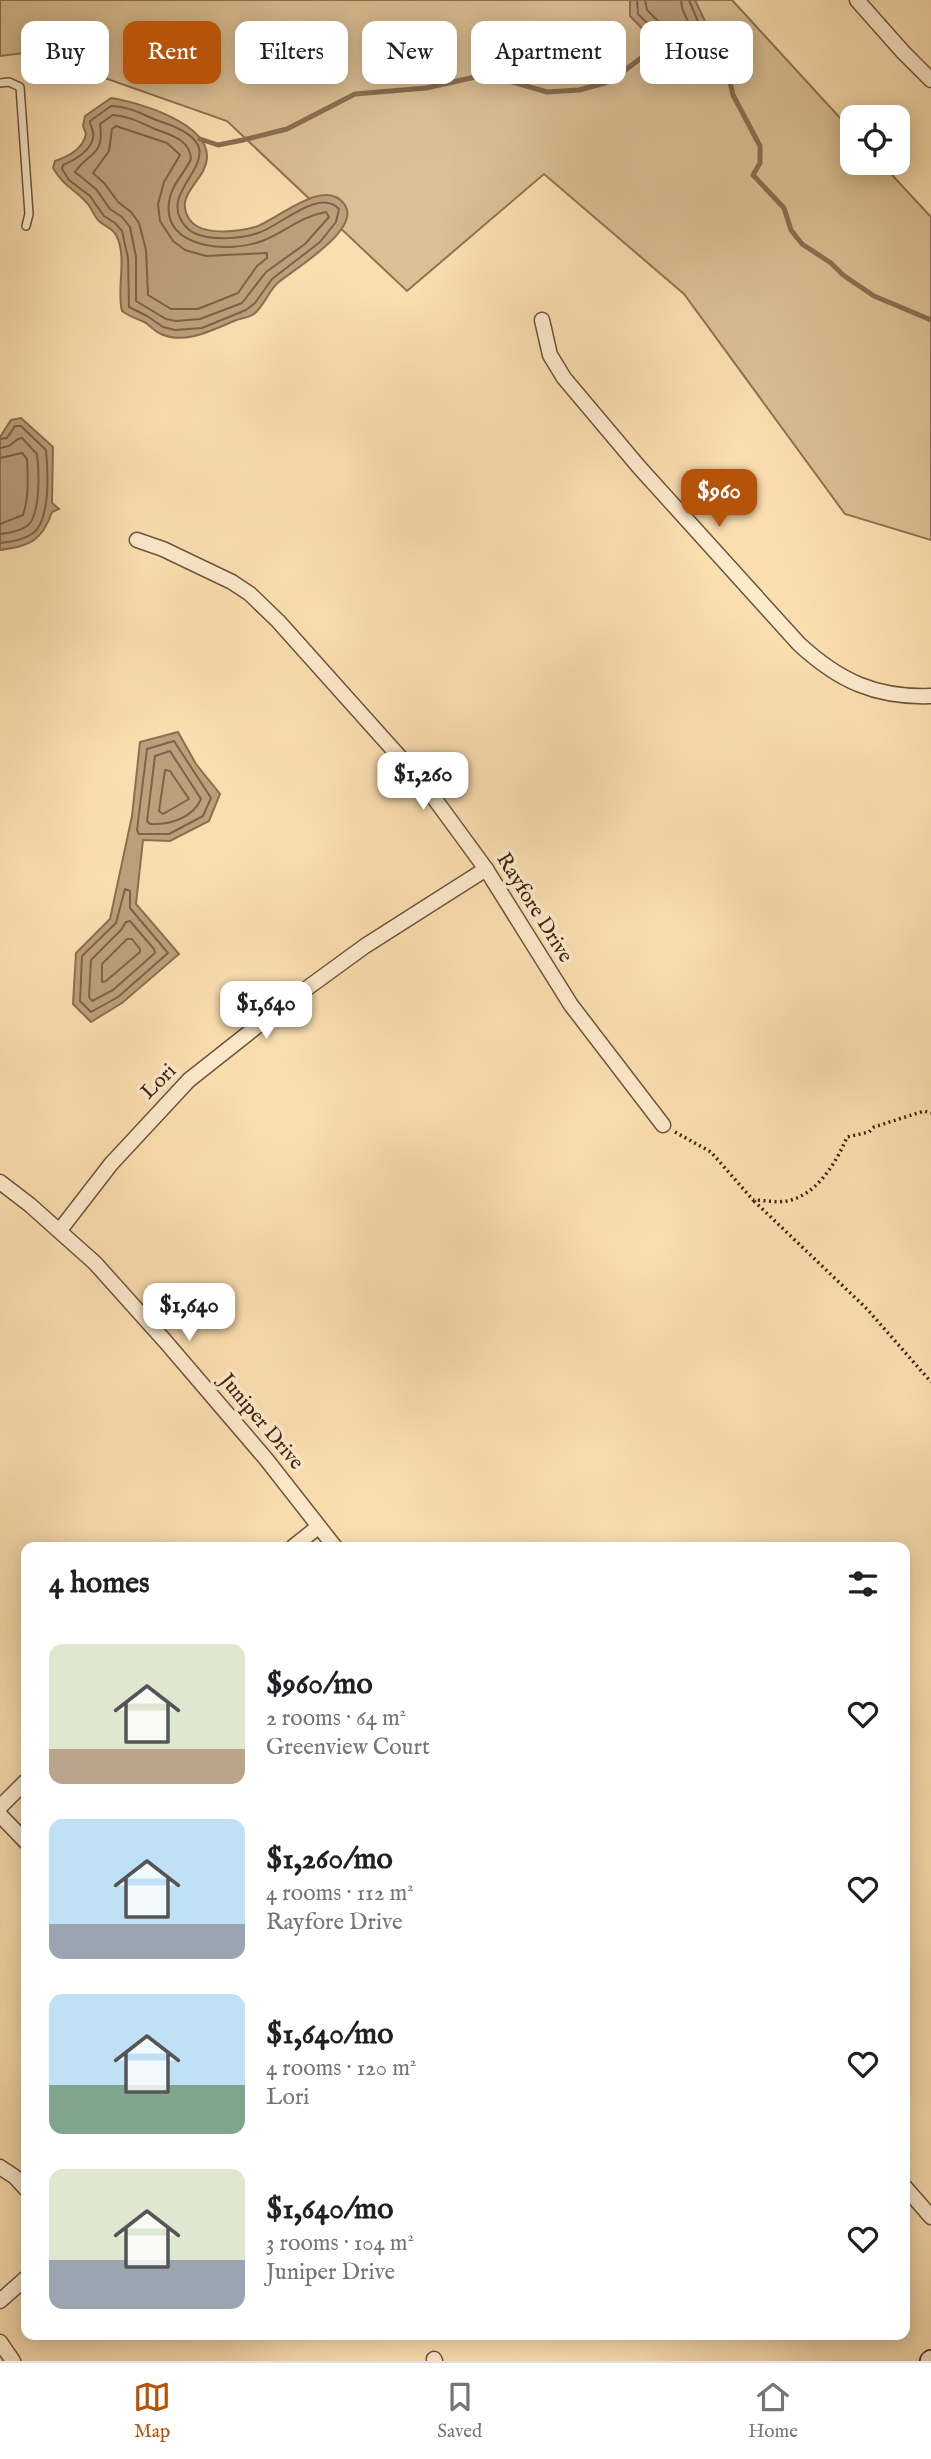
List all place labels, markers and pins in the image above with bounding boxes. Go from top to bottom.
pin: $960 [678,470,760,529]
pin: $1,260 [366,752,480,812]
pin: $1,640 [209,982,323,1041]
pin: $1,640 [132,1284,246,1343]

